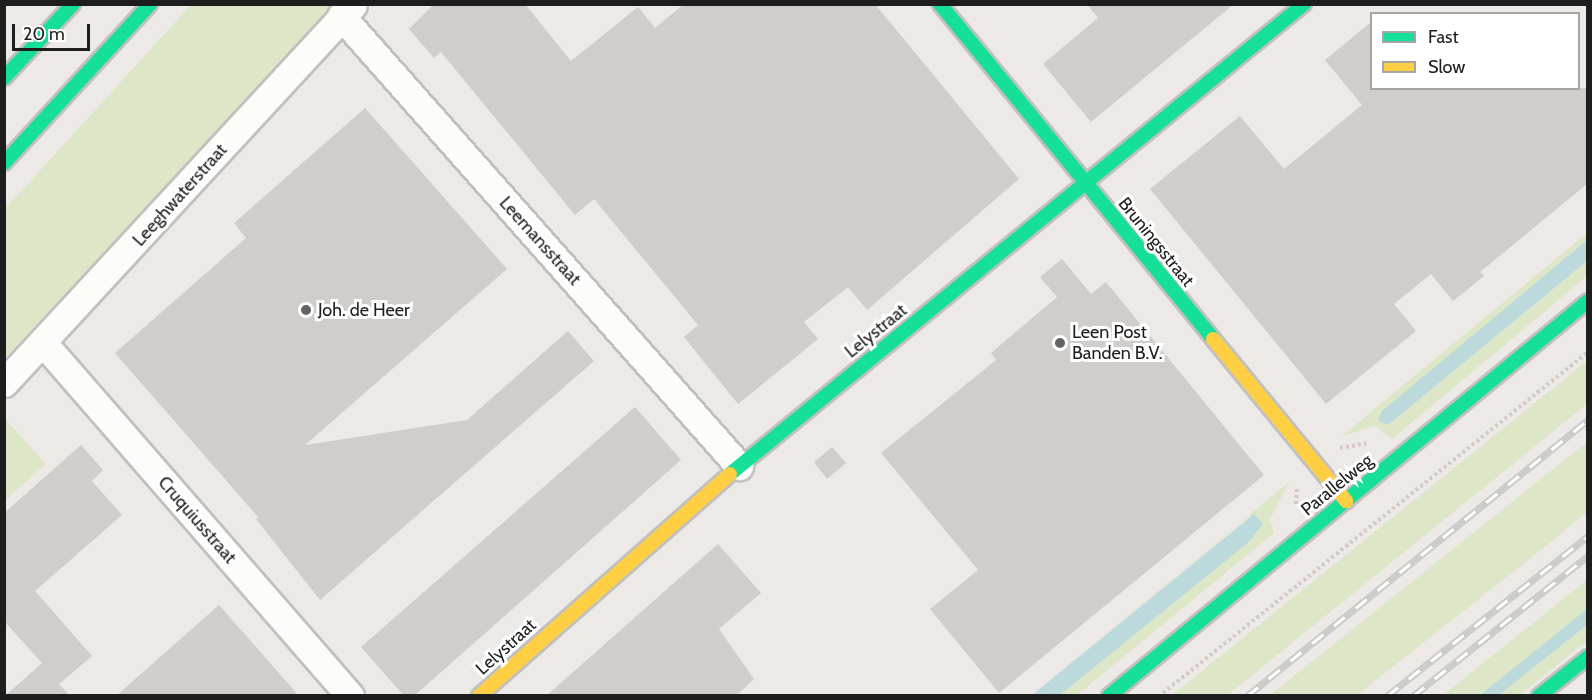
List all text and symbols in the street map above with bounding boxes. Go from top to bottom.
scale bar [15,12,93,50]
legend [1370,12,1580,90]
text: 20 m [23,23,65,45]
text: Fast [1428,26,1459,48]
text: Slow [1428,56,1465,78]
street label: Leeghwaterstraat [128,139,232,251]
street label: Leemansstraat [495,192,585,290]
street label: Bruningsstraat [1114,193,1198,291]
place label: Joh. de Heer [318,299,410,321]
street label: Lelystraat [841,299,911,363]
marker: Joh. de Heer [299,303,313,317]
place label: Leen Post Banden B.V. [1072,322,1162,364]
marker: Leen Post Banden B.V. [1053,336,1067,350]
street label: Parallelweg [1297,450,1377,520]
street label: Cruquiusstraat [153,472,241,568]
street label: Lelystraat [471,614,541,680]

